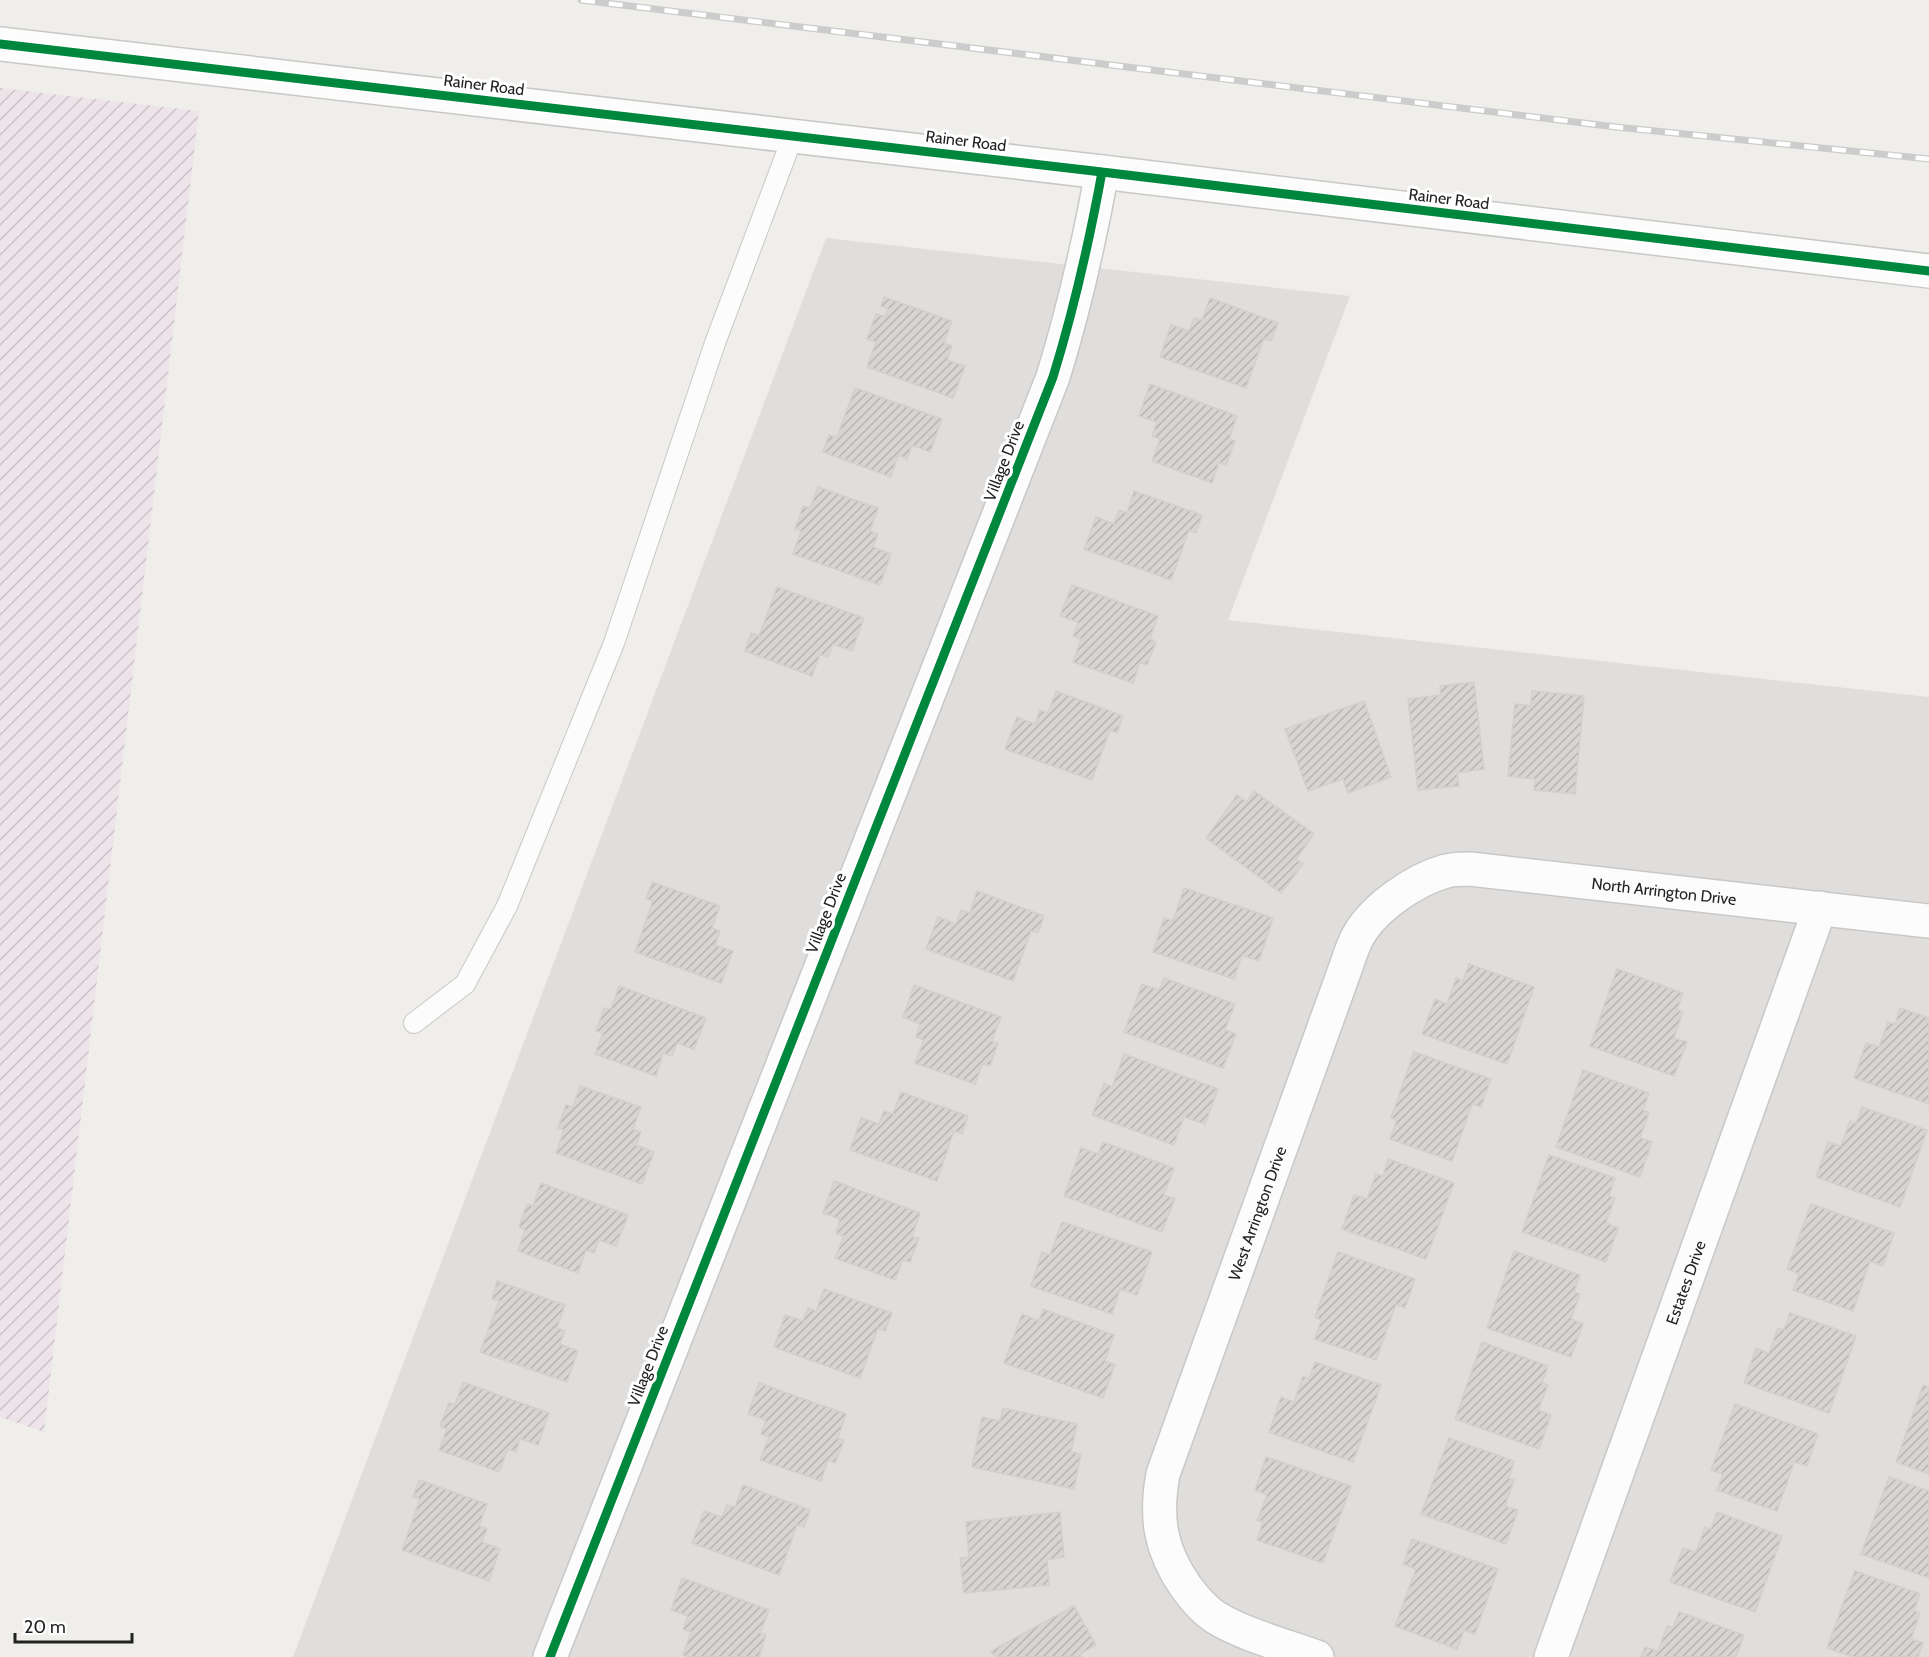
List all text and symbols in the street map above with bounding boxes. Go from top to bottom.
street label: Rainer Road [443,71,525,99]
street label: Rainer Road [925,127,1007,155]
street label: Rainer Road [1408,185,1490,213]
street label: Village Drive [980,418,1028,504]
street label: Village Drive [802,870,850,956]
street label: North Arrington Drive [1591,873,1737,909]
street label: West Arrington Drive [1224,1143,1290,1283]
street label: Estates Drive [1662,1238,1709,1327]
street label: Village Drive [624,1323,672,1409]
scale bar [15,1606,132,1644]
text: 20 m [24,1616,66,1638]

